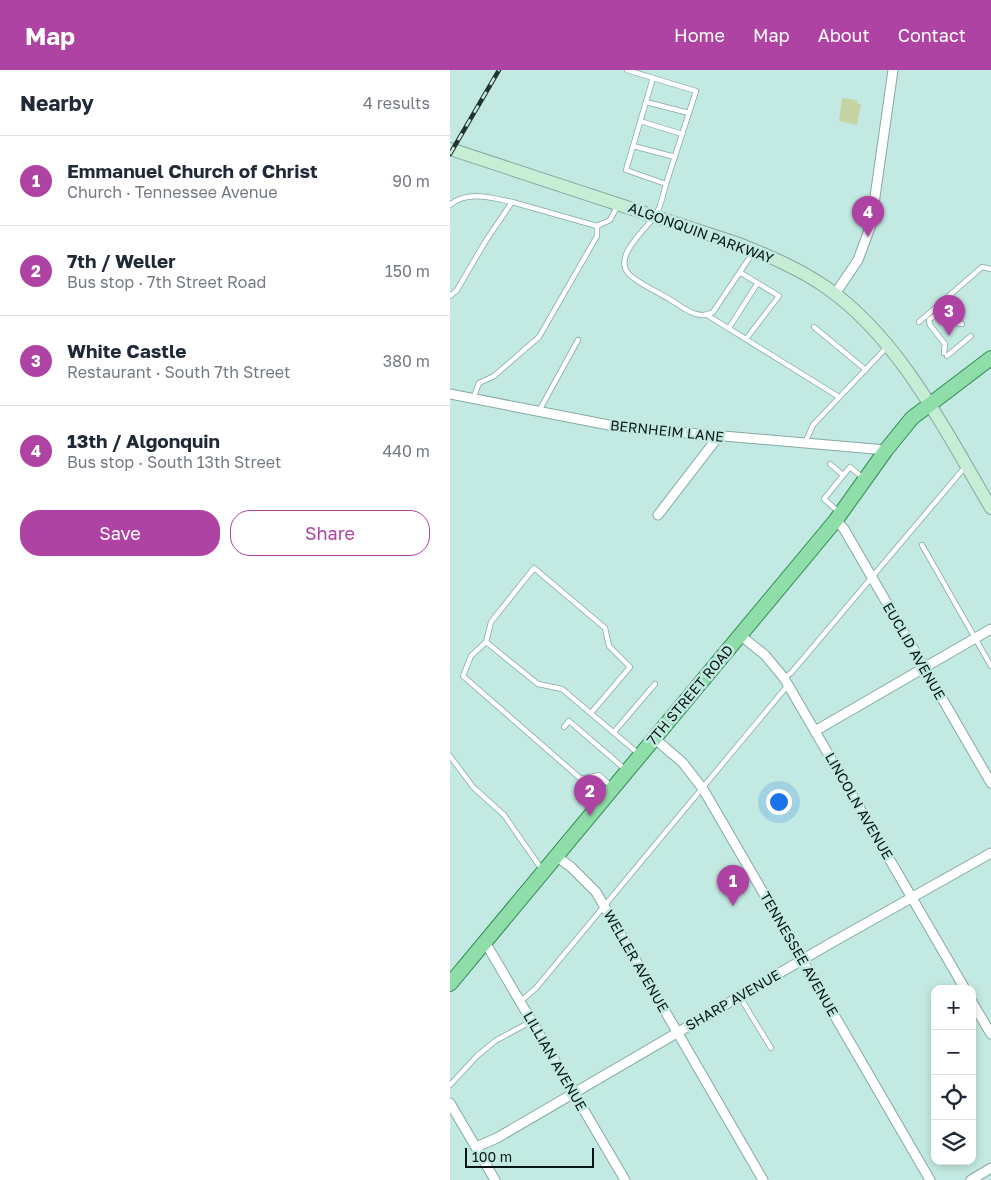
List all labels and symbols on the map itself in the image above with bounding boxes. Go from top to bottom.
pin: 4 [852,196,884,237]
street label: ALGONQUIN PARKWAY [626,198,776,267]
pin: 3 [933,295,965,336]
street label: BERNHEIM LANE [609,416,725,445]
street label: EUCLID AVENUE [880,599,949,702]
street label: 7TH STREET ROAD [643,641,736,748]
street label: LINCOLN AVENUE [822,749,897,862]
pin: 2 [574,775,606,816]
your location [766,789,792,815]
pin: 1 [717,865,749,906]
street label: TENNESSEE AVENUE [757,888,842,1019]
street label: WELLER AVENUE [600,907,673,1015]
street label: SHARP AVENUE [682,966,783,1034]
street label: LILLIAN AVENUE [520,1008,591,1113]
scale bar [465,1145,594,1168]

